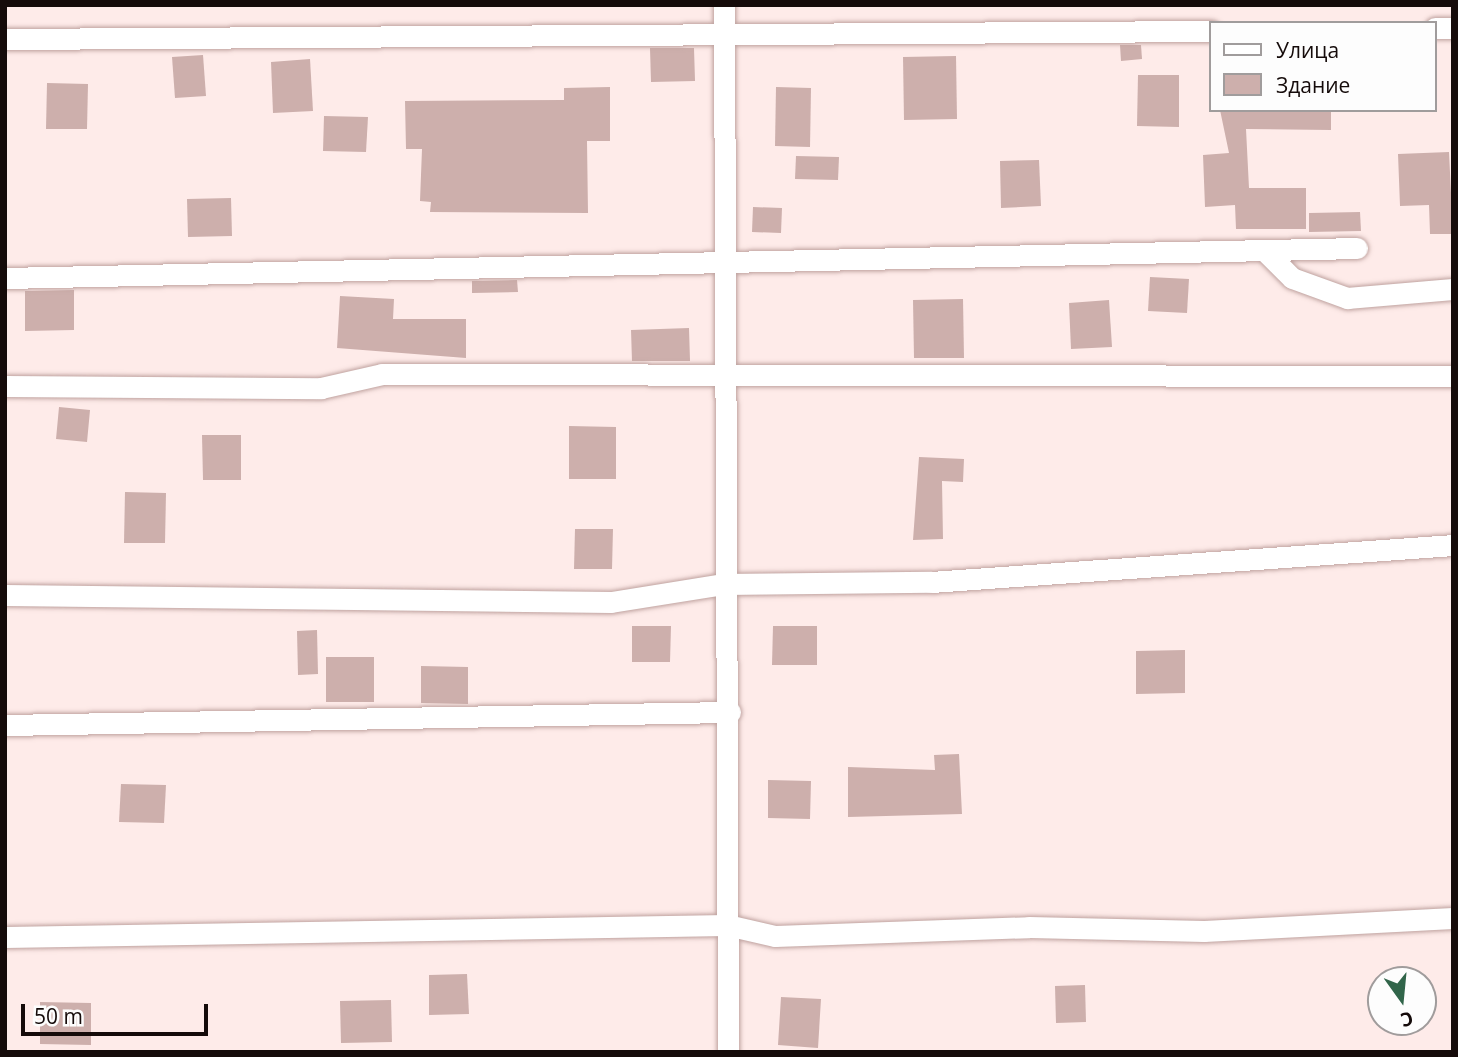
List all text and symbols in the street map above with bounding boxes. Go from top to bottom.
legend [1210,21,1437,112]
text: Улица [1276,36,1339,64]
text: Здание [1276,71,1350,99]
north arrow [1367,966,1437,1036]
scale bar [24,990,212,1034]
text: 50 m [34,1002,83,1030]
text: С [1398,1005,1416,1033]

